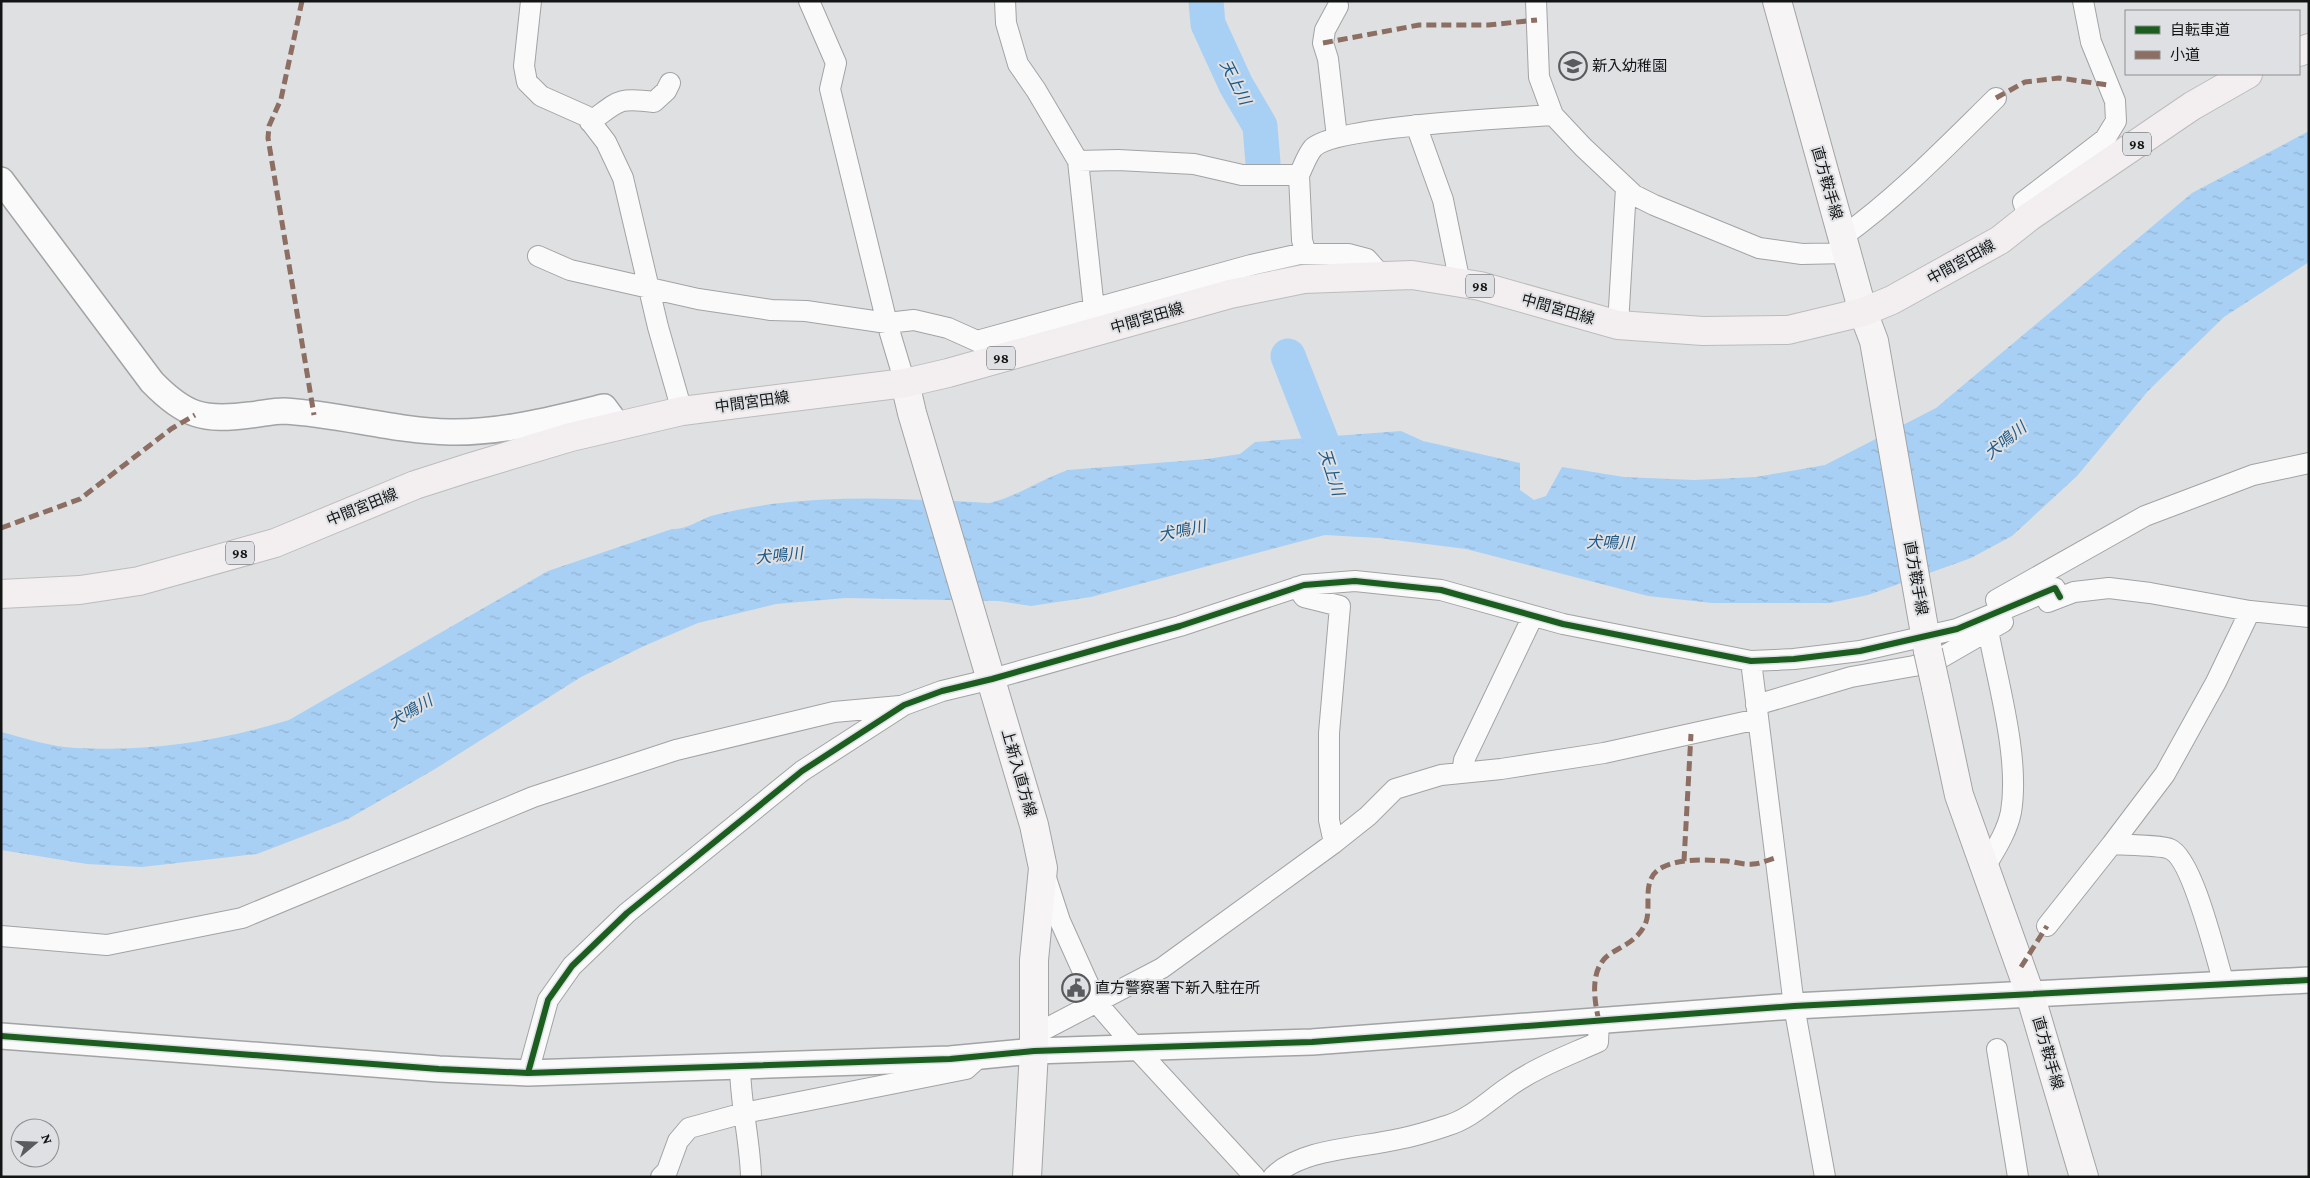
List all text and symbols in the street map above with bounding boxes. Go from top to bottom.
legend [2125,10,2300,75]
text: 自転車道 [2170,22,2230,38]
text: 小道 [2170,47,2200,63]
school or university icon: 新入幼稚園 [1558,51,1588,81]
water label: 天上川 [1217,57,1255,109]
place label: 新入幼稚園 [1592,58,1667,74]
road number: 98 [2123,132,2151,156]
street label: 直方鞍手線 [1809,144,1846,221]
street label: 中間宮田線 [1924,237,1998,287]
road number: 98 [1466,274,1494,298]
street label: 中間宮田線 [1520,291,1596,327]
street label: 中間宮田線 [1109,300,1185,336]
road number: 98 [987,346,1015,369]
street label: 中間宮田線 [714,389,790,415]
water label: 犬鳴川 [1981,417,2031,462]
water label: 天上川 [1316,447,1348,500]
street label: 中間宮田線 [324,486,400,528]
water label: 犬鳴川 [1157,517,1209,543]
water label: 犬鳴川 [1586,534,1636,551]
street label: 直方鞍手線 [1902,539,1931,616]
road number: 98 [226,542,254,564]
water label: 犬鳴川 [754,544,806,566]
water label: 犬鳴川 [385,691,437,731]
street label: 上新入直方線 [999,727,1040,818]
public building icon: 直方警察署下新入駐在所 [1061,973,1091,1003]
place label: 直方警察署下新入駐在所 [1095,979,1260,996]
street label: 直方鞍手線 [2030,1014,2067,1091]
north arrow [10,1118,60,1168]
text: N [38,1132,57,1146]

